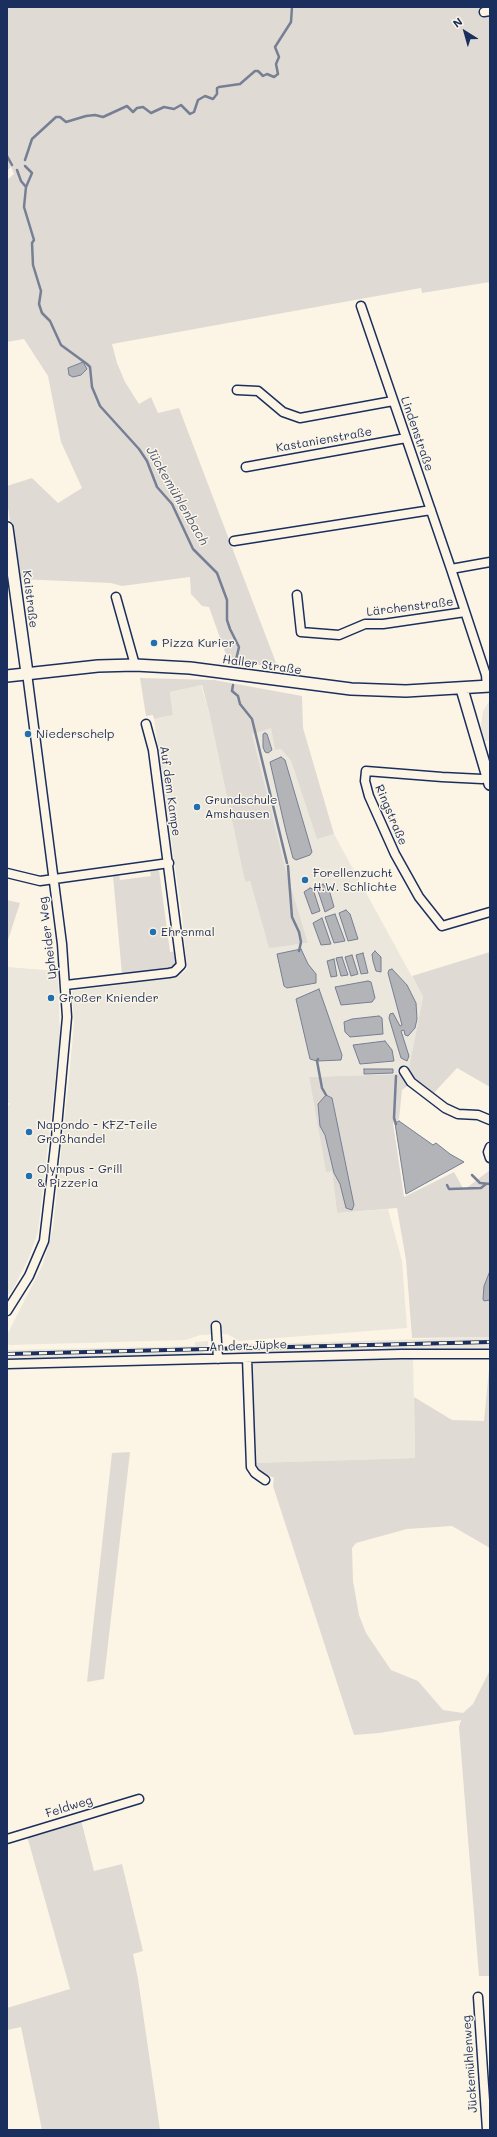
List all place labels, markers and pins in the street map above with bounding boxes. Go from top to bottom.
place label: Pizza Kurier [162,636,235,650]
marker: Pizza Kurier [149,638,159,648]
place label: Niederschelp [36,727,115,741]
marker: Niederschelp [23,729,33,739]
place label: Grundschule Amshausen [205,793,277,821]
marker: Grundschule Amshausen [192,802,202,812]
place label: Forellenzucht H.W. Schlichte [313,866,397,894]
marker: Forellenzucht H.W. Schlichte [300,875,310,885]
place label: Ehrenmal [161,925,215,939]
marker: Ehrenmal [148,927,158,937]
place label: Großer Kniender [59,991,159,1005]
marker: Großer Kniender [46,993,56,1003]
place label: Napondo - KFZ-Teile Großhandel [37,1118,157,1146]
marker: Napondo - KFZ-Teile Großhandel [24,1127,34,1137]
place label: Olympus - Grill & Pizzeria [37,1162,122,1190]
marker: Olympus - Grill & Pizzeria [24,1171,34,1181]

